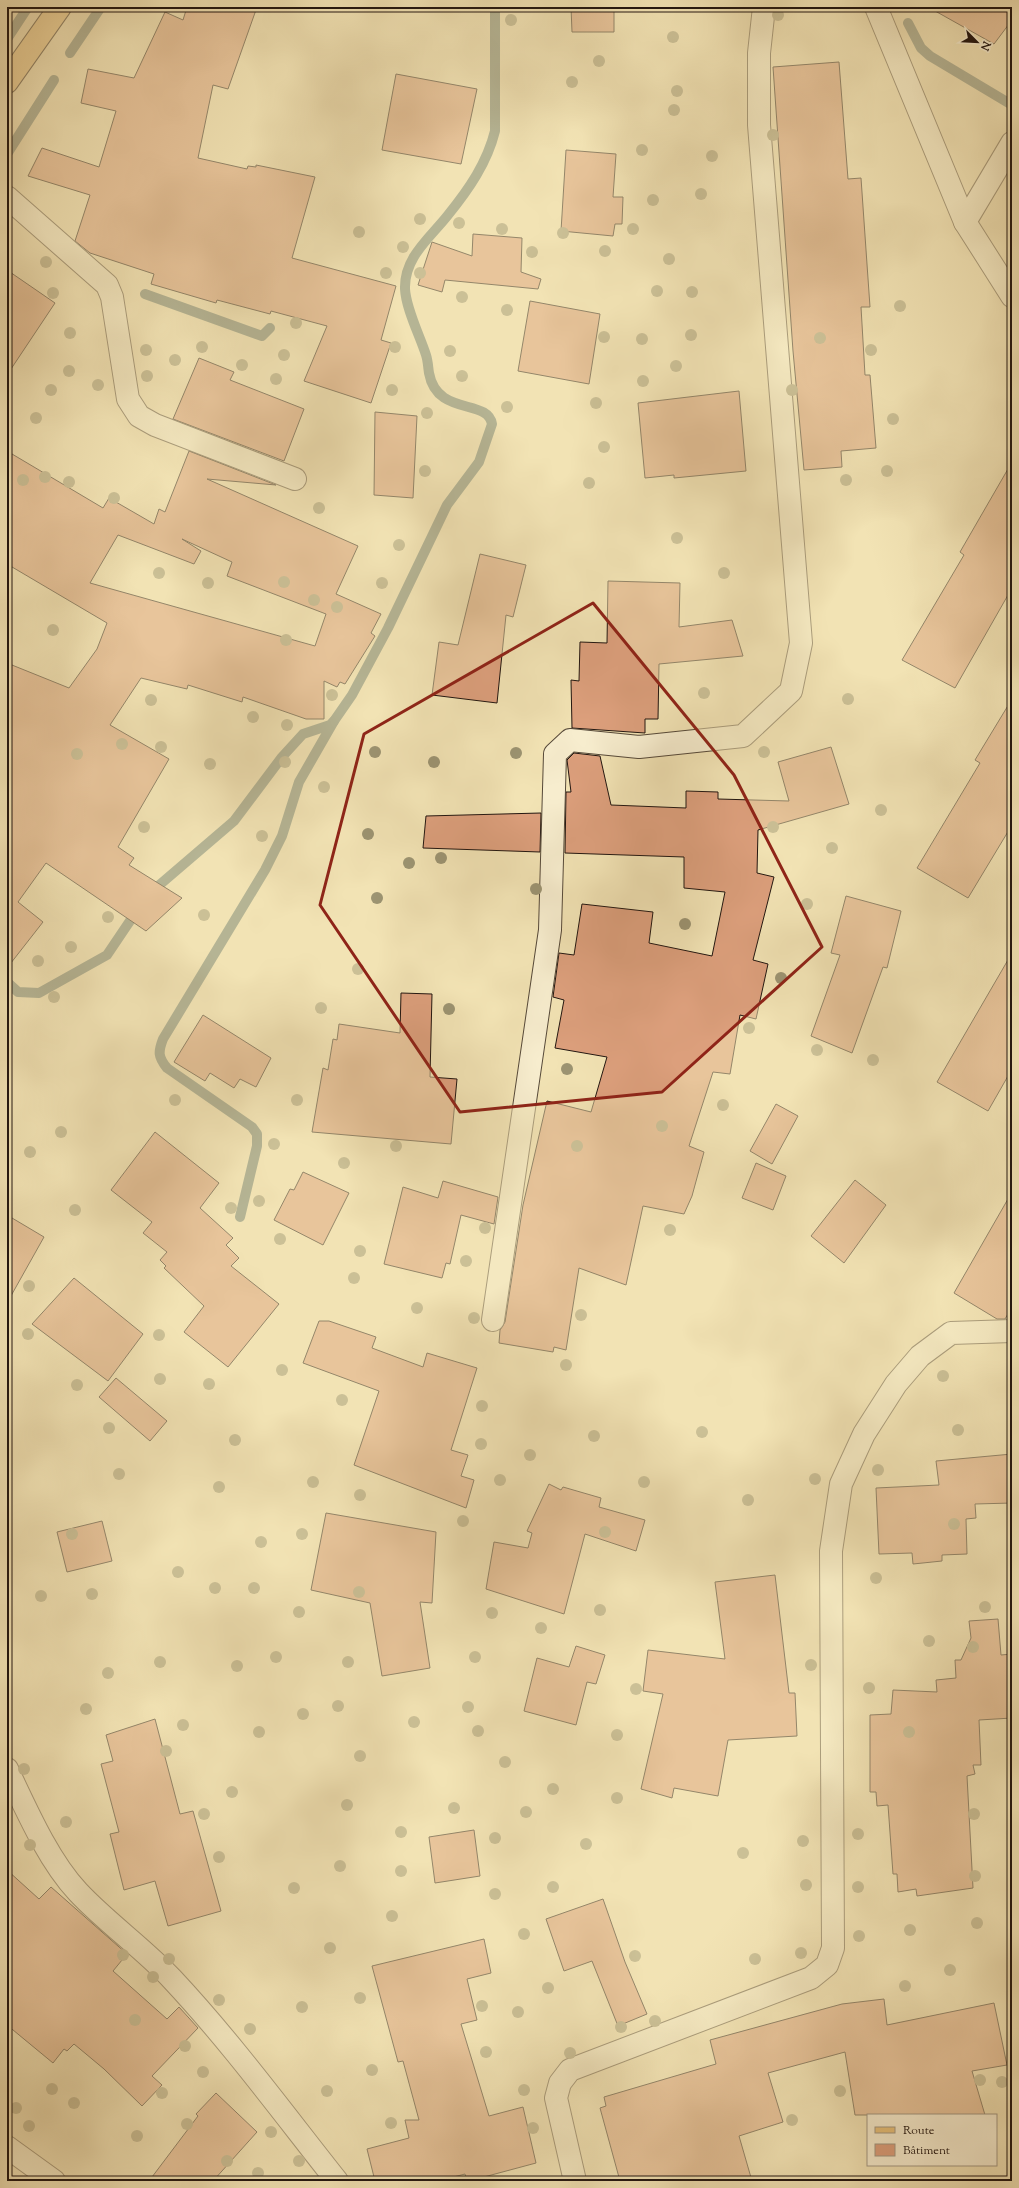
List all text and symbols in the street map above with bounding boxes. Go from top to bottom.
north arrow [957,22,997,62]
text: N [976,37,995,53]
legend [867,2114,997,2166]
text: Route [903,2122,935,2140]
text: Bâtiment [903,2142,950,2160]

